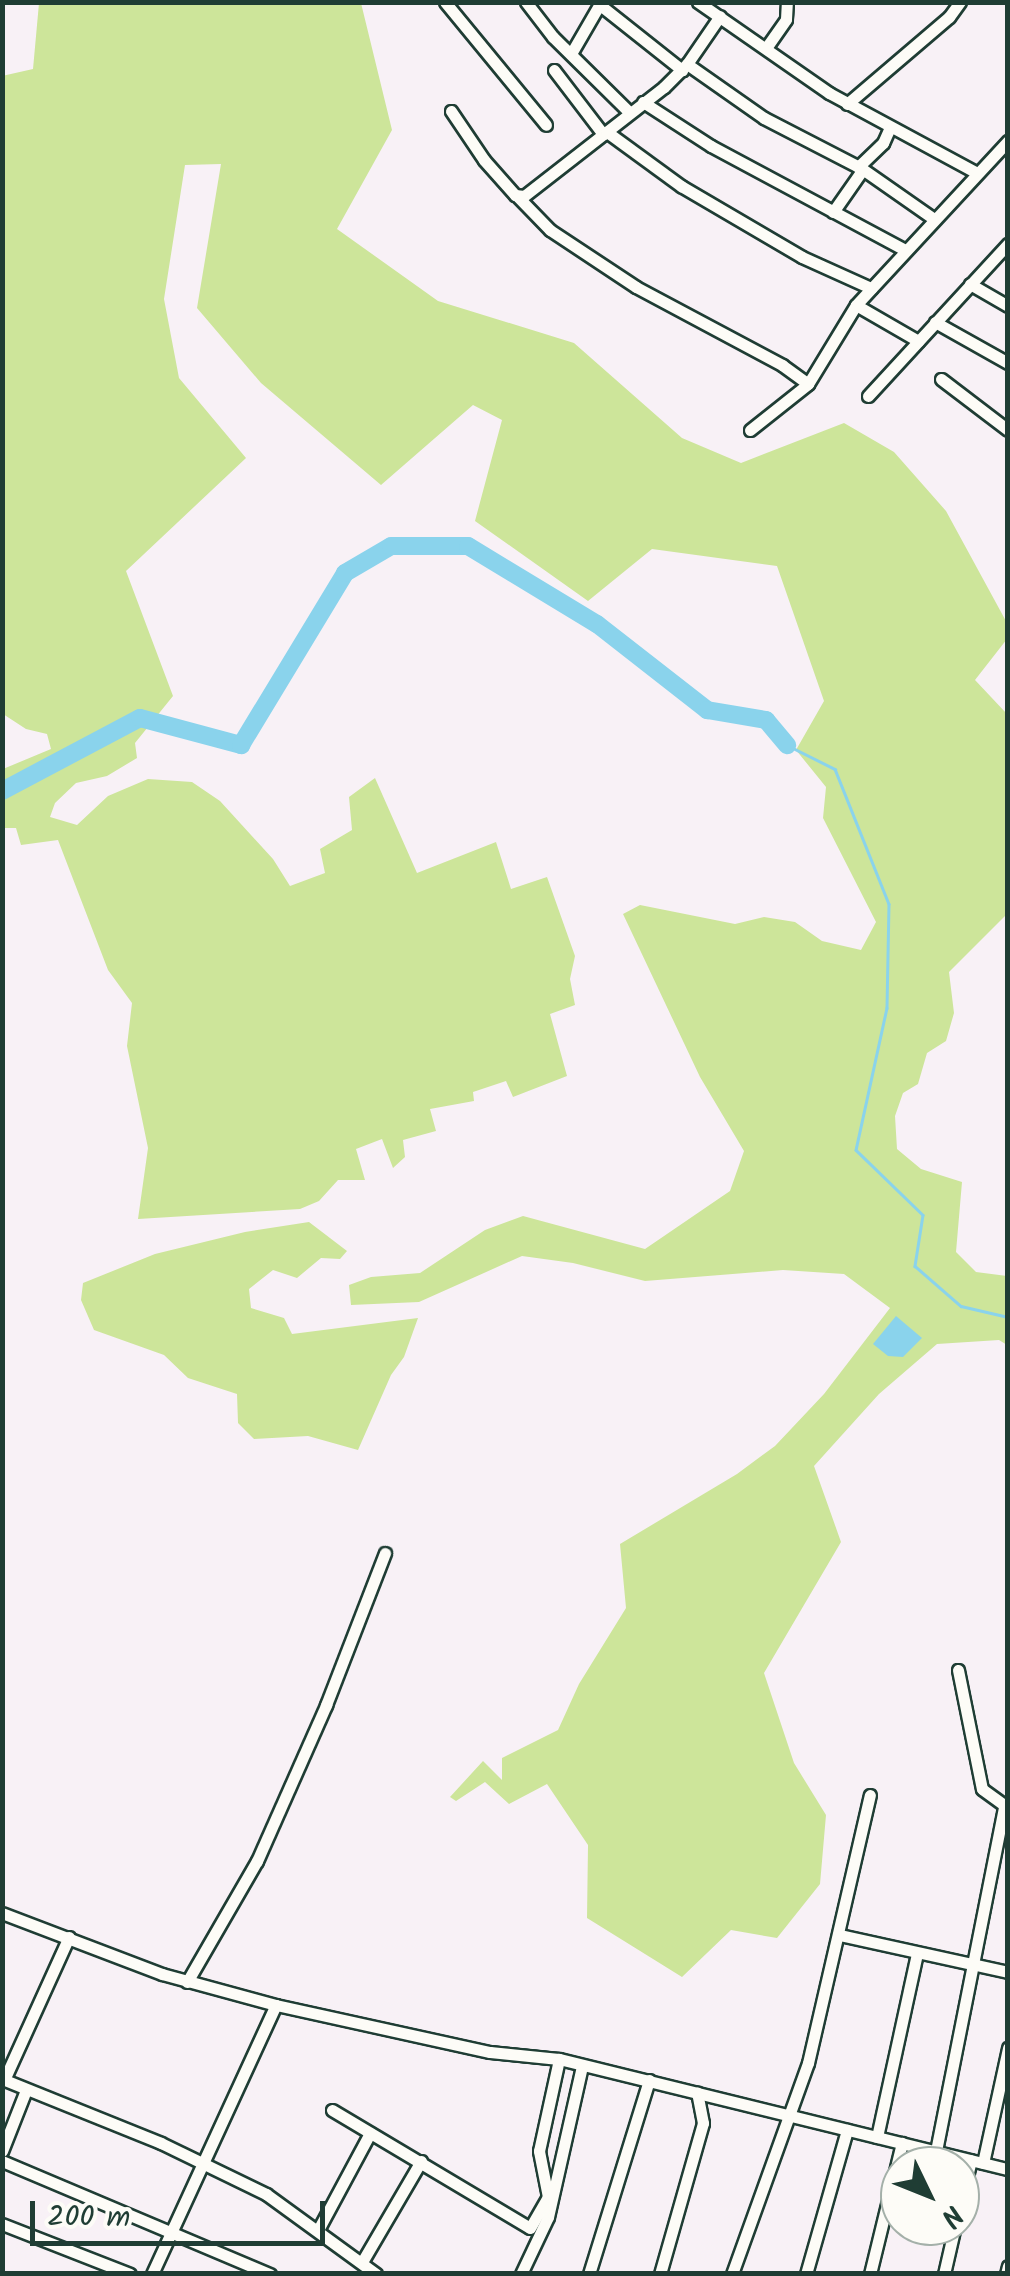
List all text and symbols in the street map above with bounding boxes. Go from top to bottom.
north arrow [880,2146,980,2246]
scale bar [35,2181,330,2243]
text: 200 m [47,2194,130,2242]
text: N [928,2194,973,2237]

